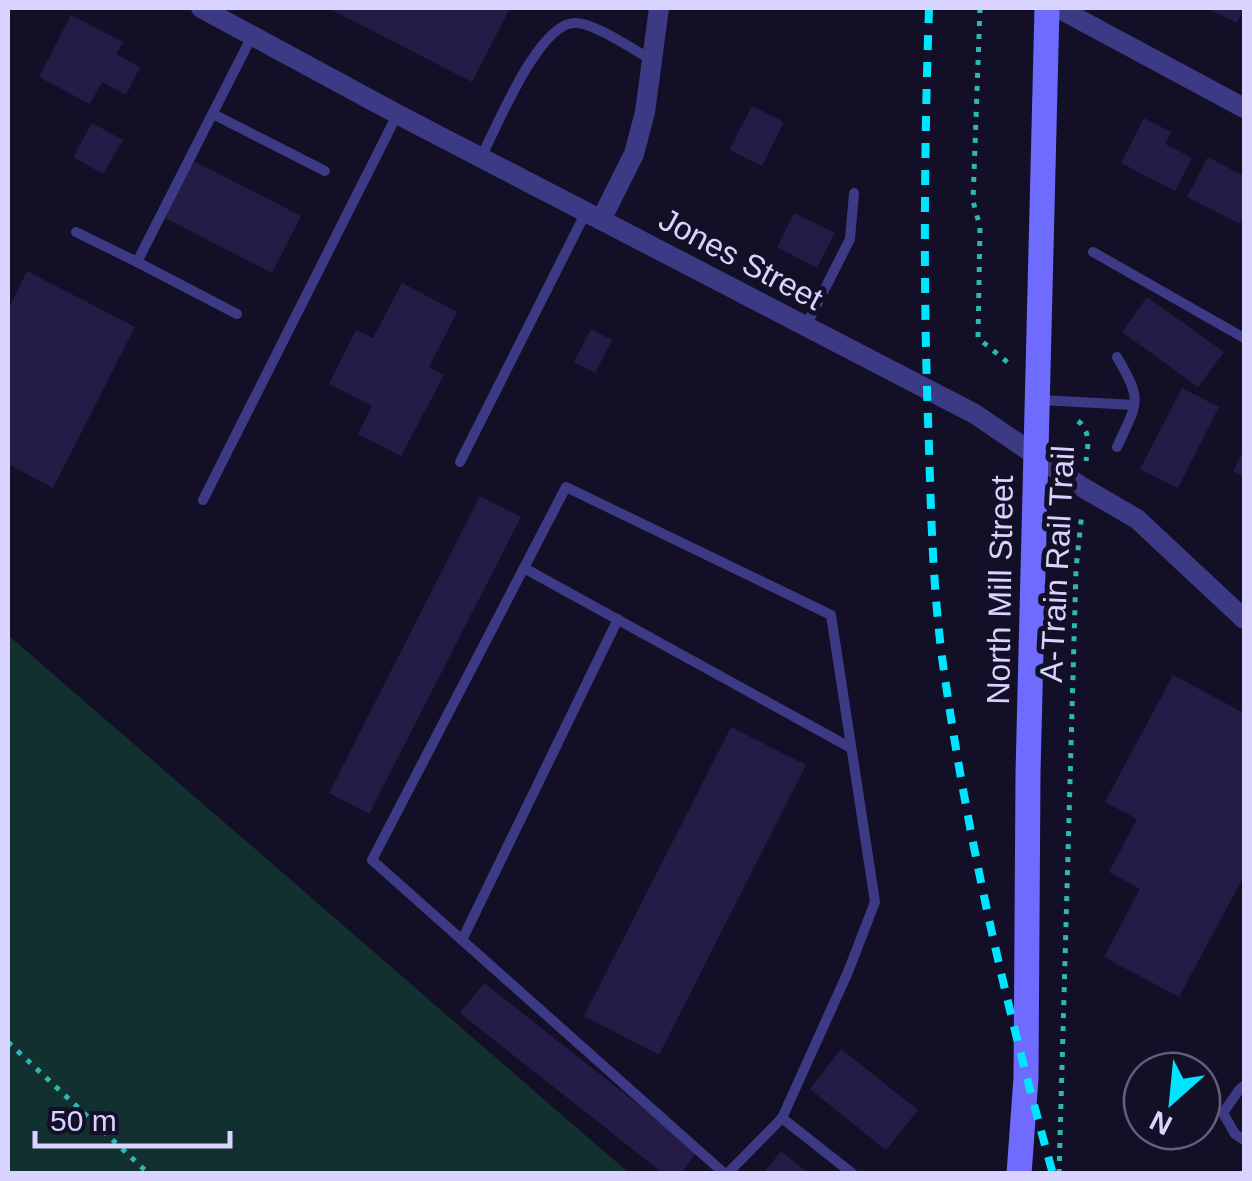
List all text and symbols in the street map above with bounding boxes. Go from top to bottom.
street label: Jones Street [653,201,829,317]
street label: A-Train Rail Trail [1033,445,1081,683]
street label: North Mill Street [980,475,1020,705]
north arrow [1122,1051,1222,1151]
scale bar [35,1086,230,1148]
text: 50 m [50,1104,117,1137]
text: N [1145,1104,1177,1141]

